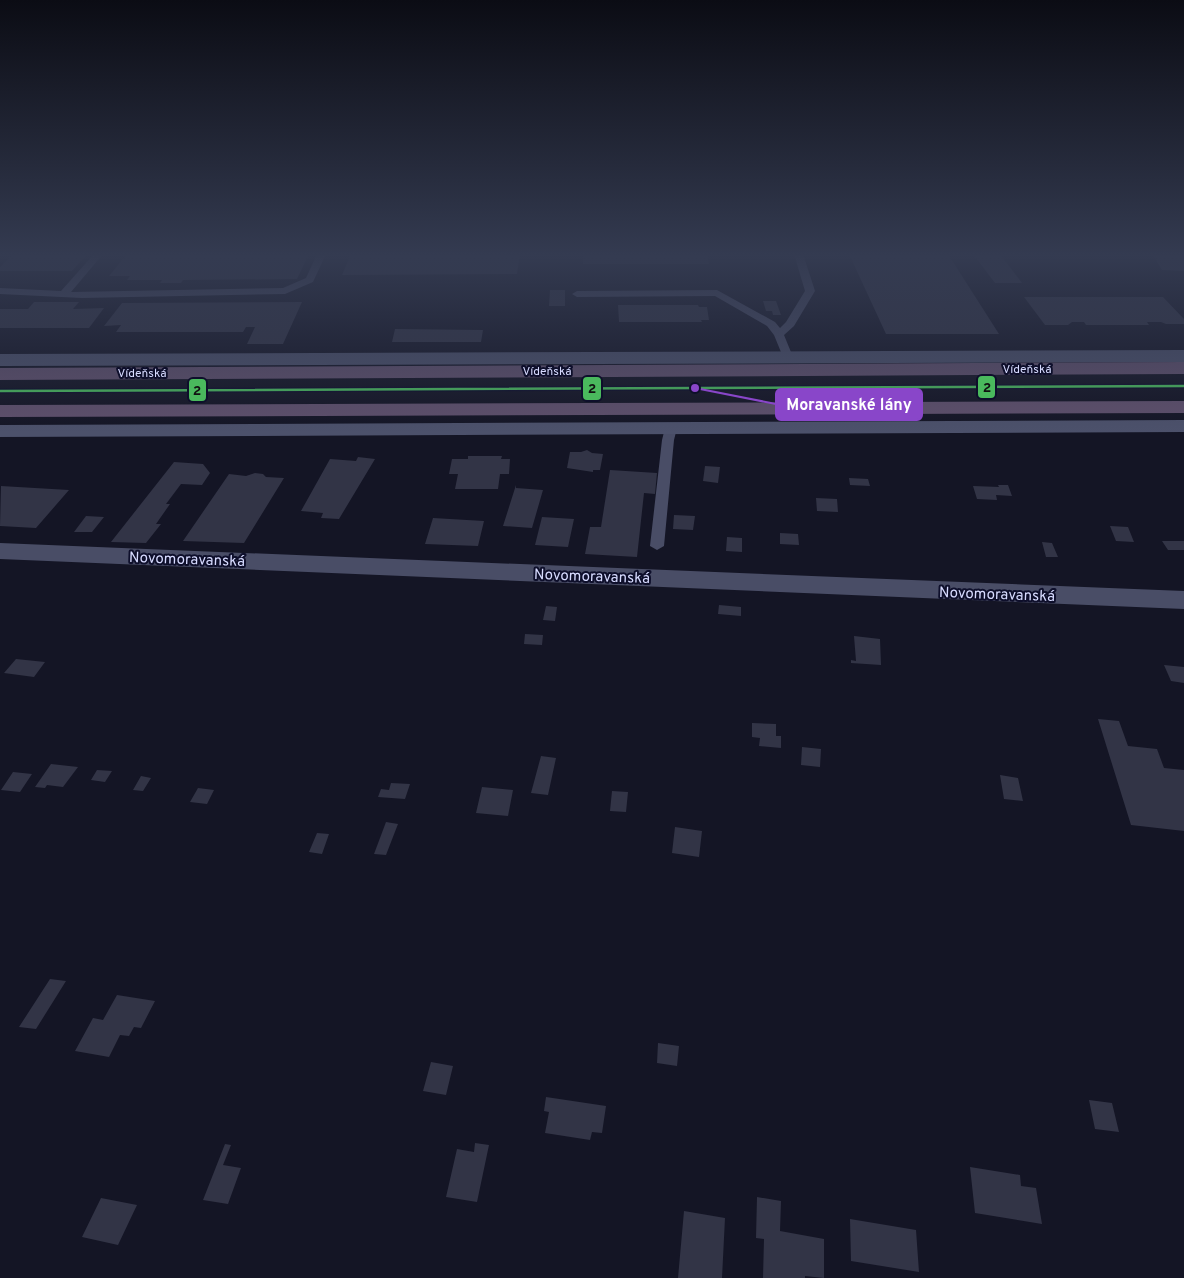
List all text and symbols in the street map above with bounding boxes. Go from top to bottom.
street label: Vídeňská [1002,362,1052,378]
street label: Vídeňská [522,364,572,380]
street label: Vídeňská [117,366,167,382]
line badge: 2 [977,375,996,399]
line badge: 2 [582,376,602,401]
line badge: 2 [188,378,207,402]
text: 2 [983,380,991,397]
text: 2 [588,381,596,398]
text: 2 [193,383,201,400]
callout: Moravanské lány [776,389,922,420]
text: Moravanské lány [786,396,912,416]
street label: Novomoravanská [129,549,245,572]
street label: Novomoravanská [534,566,650,589]
street label: Novomoravanská [939,584,1055,607]

